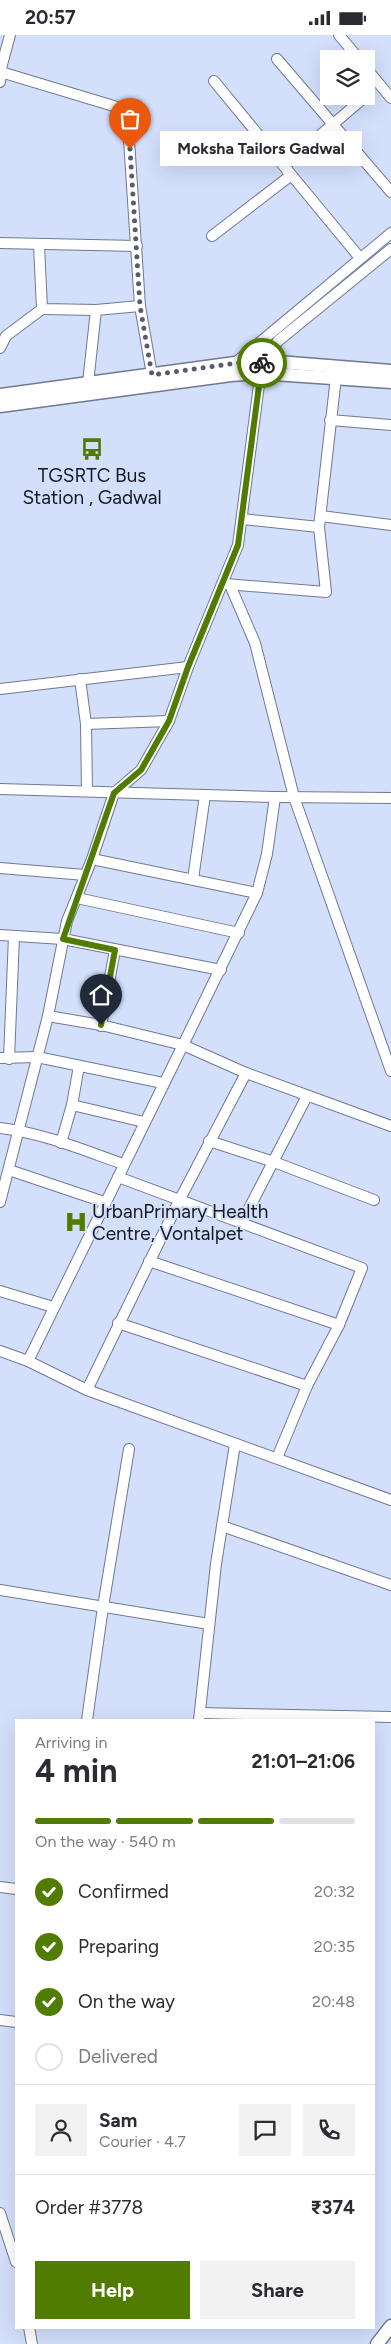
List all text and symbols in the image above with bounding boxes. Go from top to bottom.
text: 20:57 [25,6,76,29]
map controls [320,50,375,105]
button: layers [320,50,375,105]
pin [109,98,151,149]
icon: bag [116,105,144,133]
callout: Moksha Tailors Gadwal [160,131,362,167]
text: Moksha Tailors Gadwal [177,139,345,158]
courier [237,338,287,388]
icon: bike [248,349,276,377]
bus stop icon: TGSRTC Bus Station , Gadwal [79,436,105,462]
place label: TGSRTC Bus Station , Gadwal [22,464,162,509]
pin [80,974,122,1025]
icon: home [87,981,115,1009]
place label: UrbanPrimary Health Centre, Vontalpet [92,1200,268,1245]
hospital icon: UrbanPrimary Health Centre, Vontalpet [63,1209,89,1235]
text: Arriving in [35,1733,107,1752]
text: 21:01–21:06 [251,1750,355,1773]
text: 4 min [35,1752,117,1790]
text: On the way · 540 m [35,1832,176,1851]
icon: check [35,1878,63,1906]
text: Confirmed [78,1880,169,1903]
text: 20:32 [314,1882,355,1901]
icon: check [35,1933,63,1961]
text: Preparing [78,1935,159,1958]
text: 20:35 [314,1937,355,1956]
icon: check [35,1988,63,2016]
text: On the way [78,1990,175,2013]
text: 20:48 [312,1992,355,2011]
text: Delivered [78,2045,158,2068]
button: person [35,2104,87,2156]
button: chat [239,2104,291,2156]
button: phone [303,2104,355,2156]
text: Sam [99,2109,137,2132]
text: Courier · 4.7 [99,2132,186,2151]
text: Order #3778 [35,2196,143,2219]
text: ₹374 [310,2196,355,2219]
button: Help [35,2261,190,2319]
button: Share [200,2261,355,2319]

